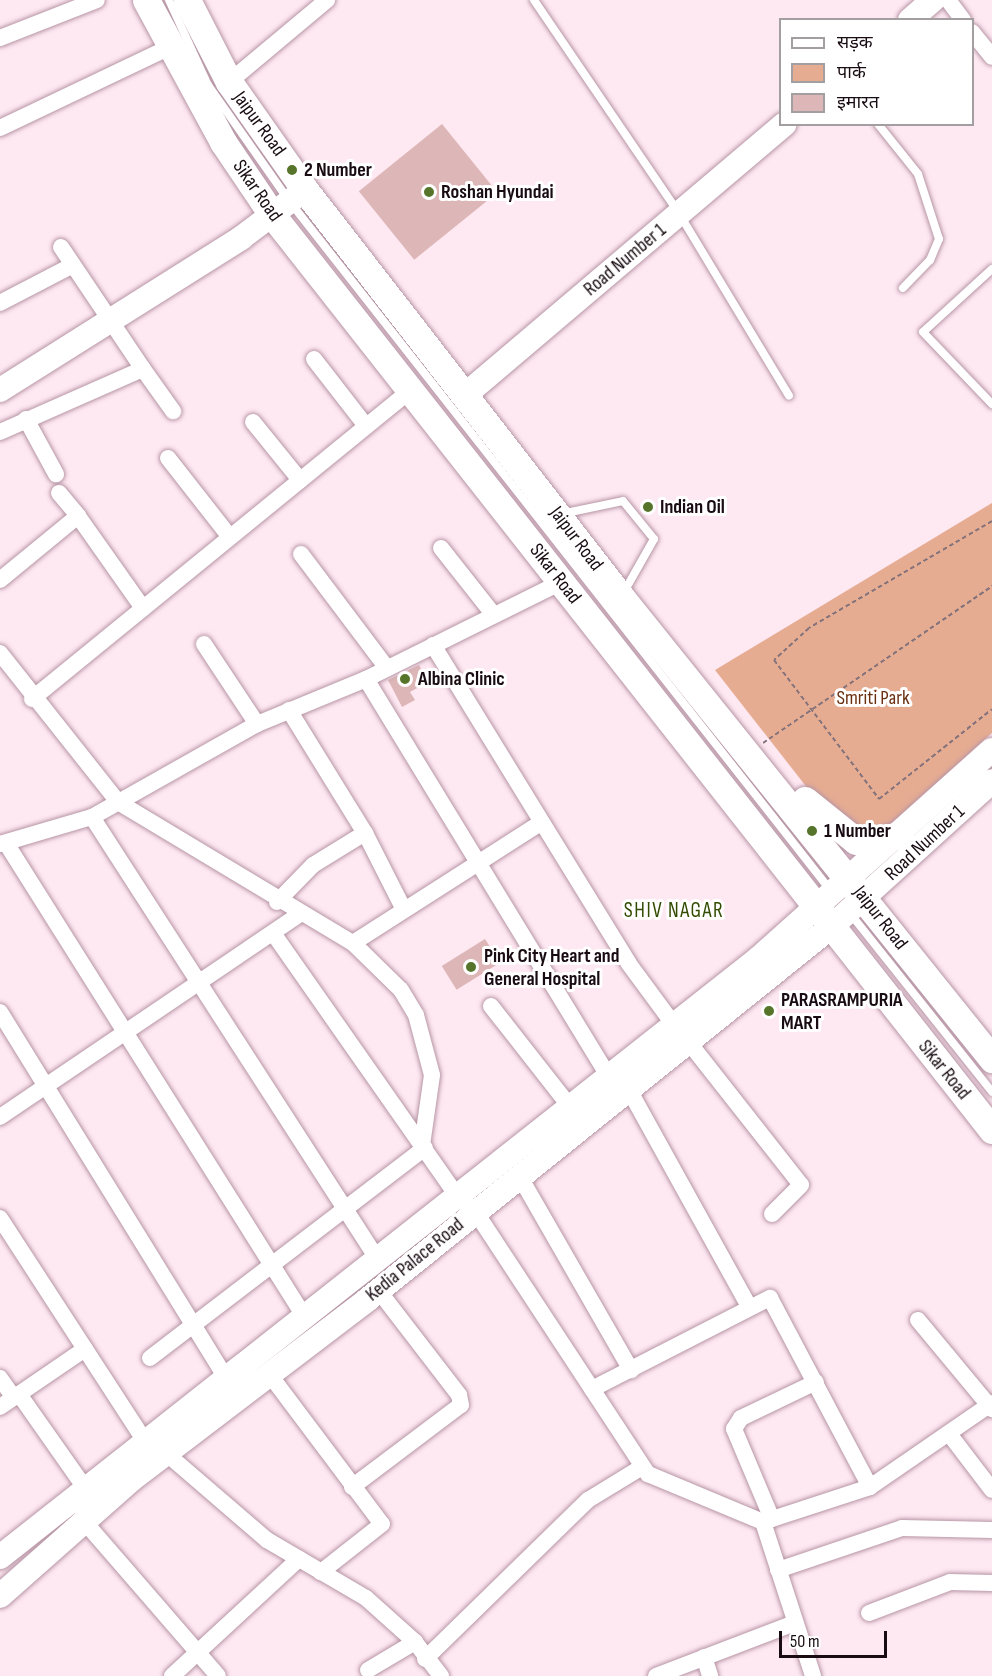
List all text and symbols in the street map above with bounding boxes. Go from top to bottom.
legend [779,18,974,126]
text: सड़क [837,32,873,53]
text: पार्क [837,62,866,83]
street label: Jaipur Road [227,87,291,161]
text: इमारत [837,92,879,113]
street label: Sikar Road [227,156,287,226]
place label: 2 Number [304,158,372,182]
marker: 2 Number [285,163,299,177]
place label: Roshan Hyundai [441,180,554,204]
marker: Roshan Hyundai [422,185,436,199]
street label: Road Number 1 [579,219,671,301]
place label: Indian Oil [660,495,725,519]
marker: Indian Oil [641,500,655,514]
street label: Jaipur Road [544,502,608,576]
street label: Sikar Road [524,539,586,609]
place label: Albina Clinic [418,667,505,691]
marker: Albina Clinic [396,670,414,688]
park label: Smriti Park [836,686,910,710]
street label: Road Number 1 [880,800,970,886]
place label: 1 Number [824,819,891,843]
marker: 1 Number [805,824,819,838]
street label: Jaipur Road [848,881,912,955]
district label: SHIV NAGAR [624,898,724,924]
place label: Pink City Heart and General Hospital [484,944,619,991]
marker: Pink City Heart and General Hospital [462,958,480,976]
place label: PARASRAMPURIA MART [781,988,903,1035]
marker: PARASRAMPURIA MART [762,1004,776,1018]
street label: Sikar Road [913,1035,975,1105]
street label: Kedia Palace Road [361,1213,469,1307]
scale bar [782,1619,890,1657]
text: 50 m [790,1631,820,1652]

